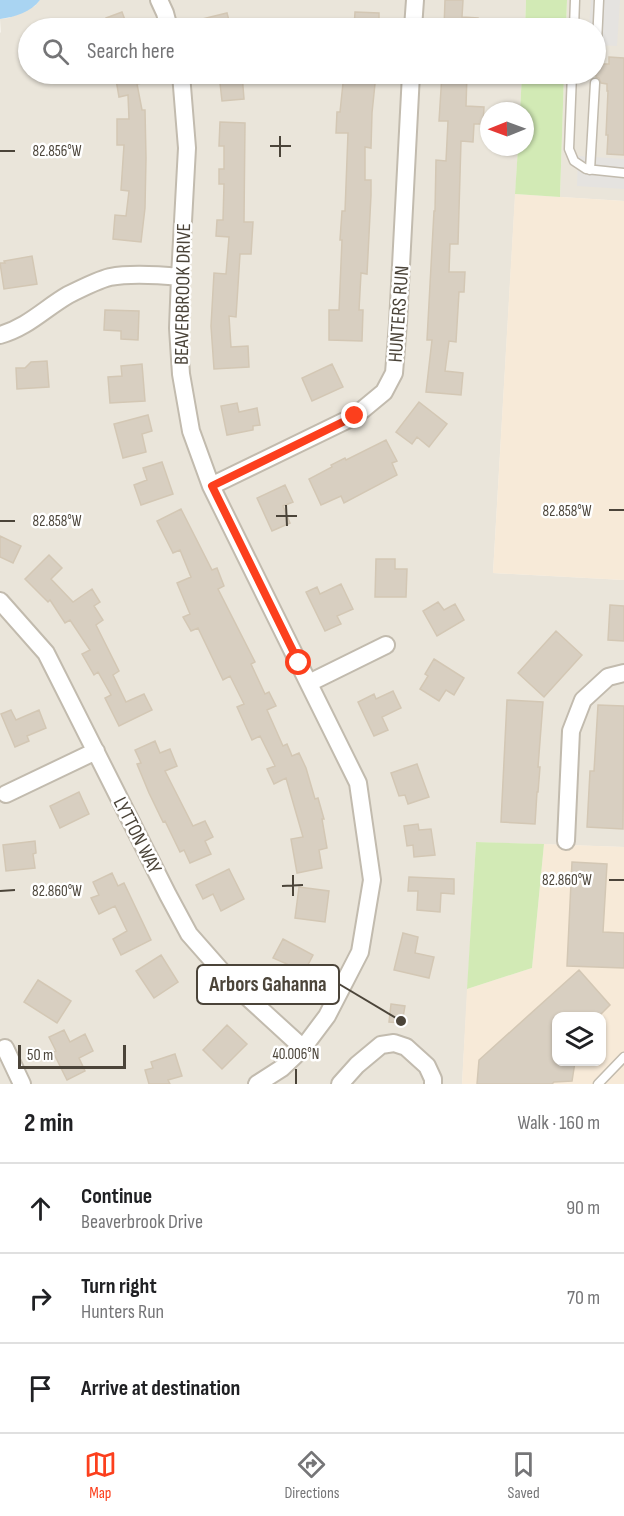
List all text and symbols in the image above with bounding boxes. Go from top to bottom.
search box [18,18,606,84]
icon: search [39,35,72,68]
text: Search here [87,38,174,65]
north arrow [480,102,534,156]
text: 82.856°W [32,142,82,161]
street label: BEAVERBROOK DRIVE [170,223,196,365]
street label: HUNTERS RUN [384,265,414,363]
route end [341,402,367,428]
text: 82.858°W [543,502,592,521]
text: 82.858°W [33,512,82,531]
route start [285,649,311,675]
street label: LYTTON WAY [108,793,167,878]
text: 82.860°W [542,871,592,890]
text: 82.860°W [32,882,82,901]
callout: Arbors Gahanna [197,965,339,1004]
text: Arbors Gahanna [208,972,327,997]
map controls [552,1012,606,1066]
button: layers [552,1012,606,1066]
scale bar [18,1042,126,1070]
text: 40.006°N [273,1045,319,1064]
text: 50 m [27,1046,53,1065]
text: 2 min [24,1108,74,1139]
text: Walk · 160 m [517,1111,600,1135]
text: Continue [81,1183,152,1210]
icon: ahead [24,1192,57,1225]
text: 90 m [566,1196,600,1220]
text: Beaverbrook Drive [81,1210,203,1234]
text: Turn right [81,1273,157,1300]
icon: right [24,1282,57,1315]
text: 70 m [567,1286,600,1310]
text: Hunters Run [81,1300,164,1324]
icon: arrive [24,1372,57,1405]
text: Arrive at destination [81,1375,240,1402]
tab: Map [84,1448,117,1503]
tab: Directions [284,1448,340,1503]
tab: Saved [507,1448,540,1503]

